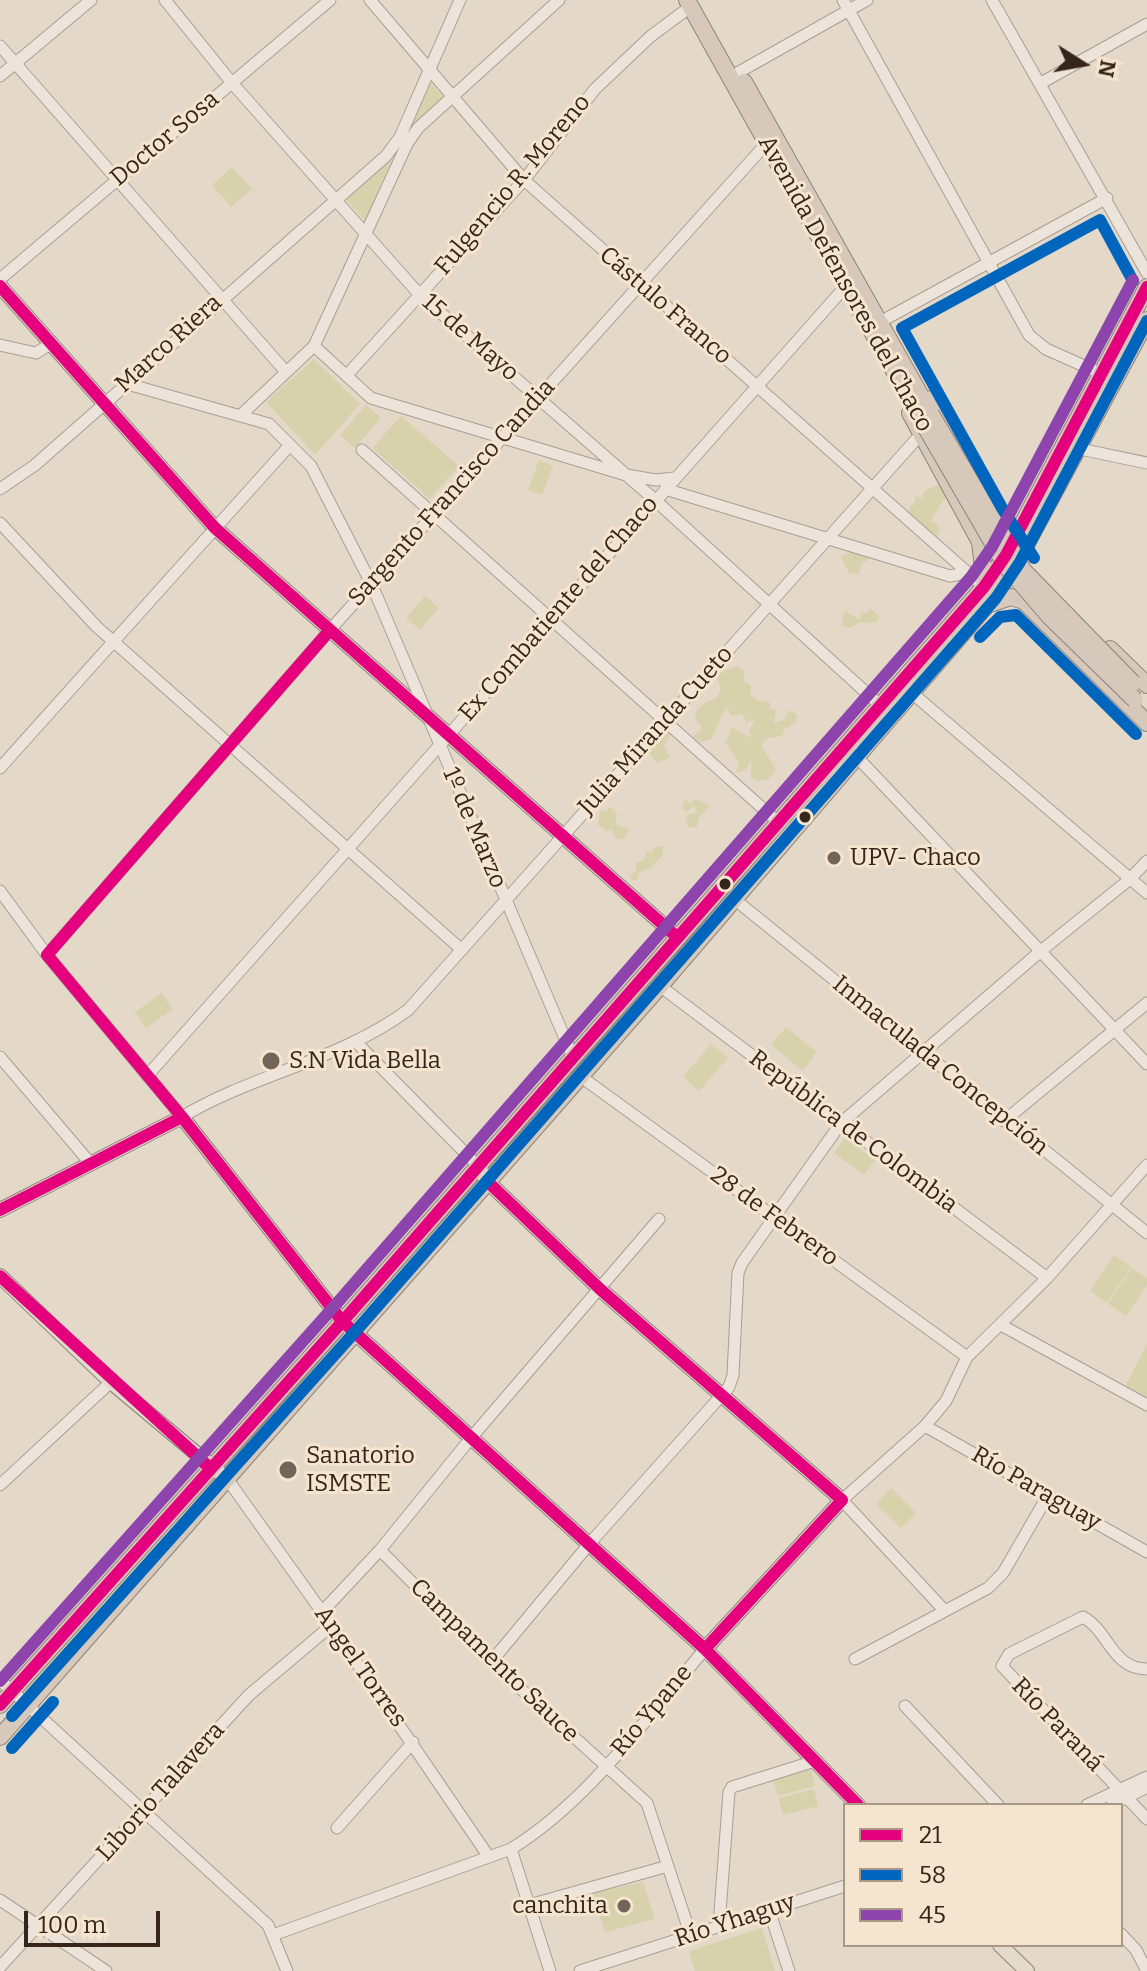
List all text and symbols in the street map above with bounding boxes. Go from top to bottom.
north arrow [1043,24,1123,104]
text: N [1092,58,1122,80]
street label: Doctor Sosa [105,85,225,193]
street label: Fulgencio R. Moreno [429,89,597,281]
street label: Avenida Defensores del Chaco [751,131,939,437]
street label: Cástulo Franco [593,241,737,371]
street label: 15 de Mayo [416,288,524,388]
street label: Marco Riera [110,289,228,399]
street label: Sargento Francisco Candia [342,374,562,612]
street label: Ex Combatiente del Chaco [453,491,665,727]
street label: Julia Miranda Cueto [572,640,740,822]
street label: 1º de Marzo [436,763,512,893]
unlabelled marker [797,809,813,825]
place label: UPV- Chaco [850,844,981,872]
marker: UPV- Chaco [825,849,843,867]
unlabelled marker [717,876,733,892]
street label: Inmaculada Concepción [826,970,1054,1162]
street label: República de Colombia [743,1044,963,1220]
place label: S.N Vida Bella [289,1047,441,1075]
marker: S.N Vida Bella [260,1050,282,1072]
street label: 28 de Febrero [705,1161,843,1273]
street label: Río Paraguay [966,1440,1106,1538]
place label: Sanatorio ISMSTE [306,1442,415,1498]
marker: Sanatorio ISMSTE [277,1459,299,1481]
street label: Campamento Sauce [404,1573,584,1749]
street label: Angel Torres [308,1601,412,1733]
street label: Río Ypane [605,1659,699,1763]
street label: Río Paraná [1005,1672,1109,1778]
street label: Liborio Talavera [91,1717,231,1867]
legend [843,1803,1123,1947]
text: 21 [919,1821,942,1849]
text: 58 [919,1861,946,1889]
street label: Río Yhaguy [671,1888,799,1954]
place label: canchita [512,1892,608,1920]
scale bar [28,1895,164,1945]
marker: canchita [615,1897,633,1915]
text: 45 [919,1901,946,1929]
text: 100 m [38,1911,106,1939]

